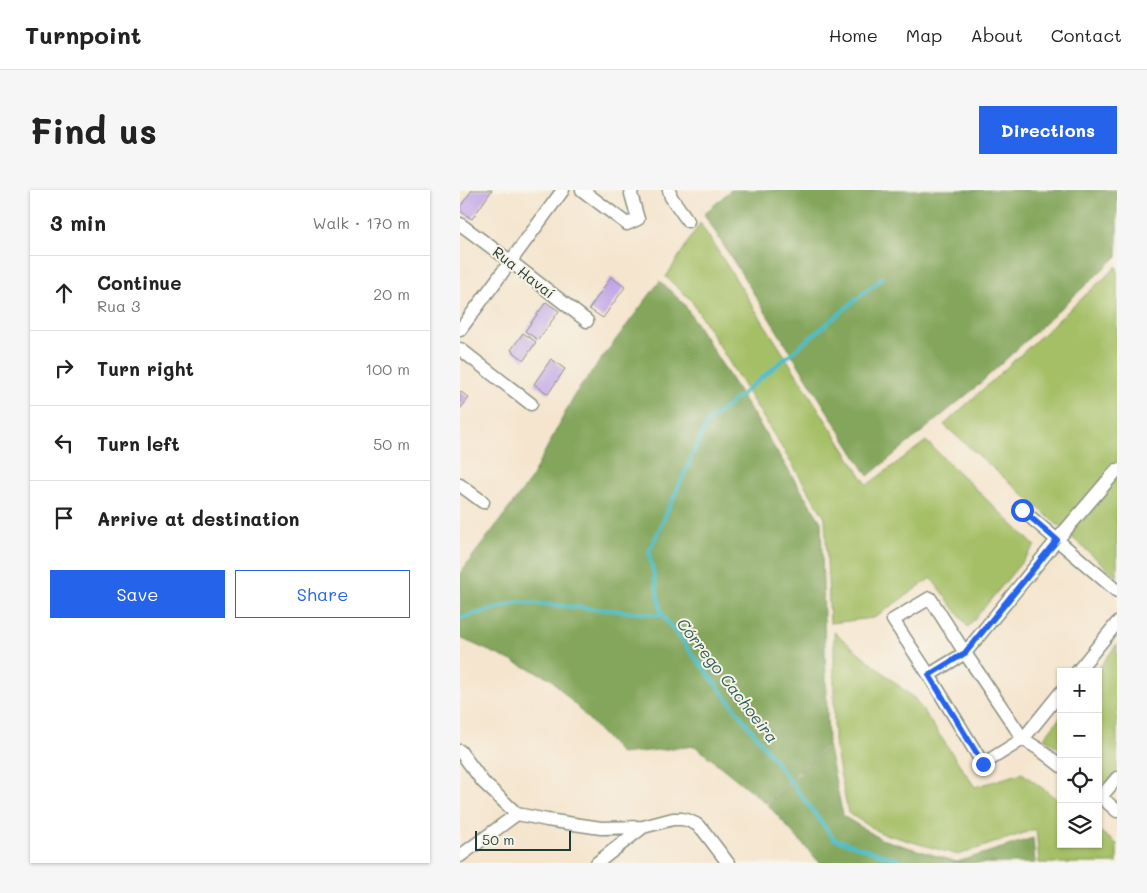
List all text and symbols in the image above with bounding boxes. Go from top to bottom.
text: Turnpoint [25,19,141,50]
text: Home [829,23,878,47]
text: Map [906,23,942,47]
text: About [970,23,1023,47]
text: Contact [1051,23,1122,47]
button: Directions [979,106,1117,154]
text: Find us [30,107,157,153]
text: 3 min [50,209,106,236]
text: Walk · 170 m [312,212,410,233]
street label: Rua Havaí [489,241,559,303]
text: Continue [97,270,182,295]
icon: ahead [50,279,78,307]
text: 20 m [373,283,410,304]
text: Rua 3 [97,295,140,316]
icon: right [50,354,78,382]
text: Turn right [97,356,194,381]
text: 100 m [365,358,410,379]
icon: left [50,429,78,457]
text: Turn left [97,431,180,456]
text: 50 m [373,433,410,454]
route start [1011,499,1034,522]
icon: arrive [50,504,78,532]
text: Arrive at destination [97,506,300,531]
button: Save [50,570,225,618]
button: Share [235,570,410,618]
water label: Córrego Cachoeira [673,613,783,747]
map controls [1057,668,1102,848]
button: + [1057,668,1102,713]
button: − [1057,713,1102,758]
route end [972,753,995,776]
button: locate [1057,758,1102,803]
button: layers [1057,803,1102,848]
scale bar [475,828,571,851]
text: 50 m [482,830,514,849]

